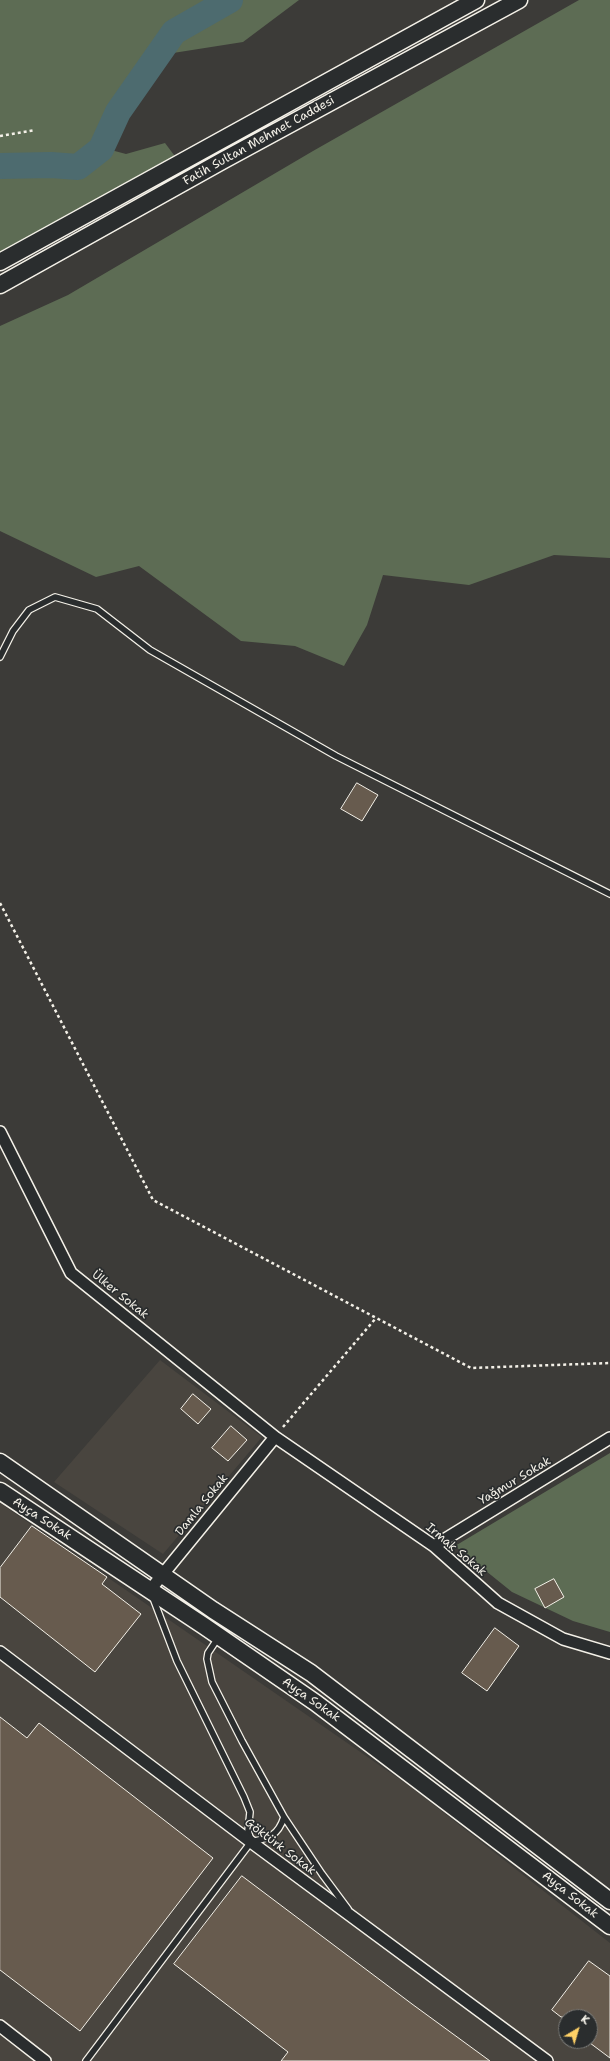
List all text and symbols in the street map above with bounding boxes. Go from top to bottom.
street label: Fatih Sultan Mehmet Caddesi [181,93,337,189]
street label: Ülker Sokak [89,1268,151,1322]
street label: Yağmur Sokak [476,1454,554,1508]
street label: Damla Sokak [173,1471,231,1539]
street label: Ayça Sokak [10,1495,74,1543]
street label: Irmak Sokak [423,1520,489,1580]
street label: Ayça Sokak [279,1675,343,1725]
street label: Göktürk Sokak [242,1816,318,1878]
street label: Ayça Sokak [539,1869,601,1921]
north arrow [558,2009,598,2049]
text: K [577,2012,593,2028]

